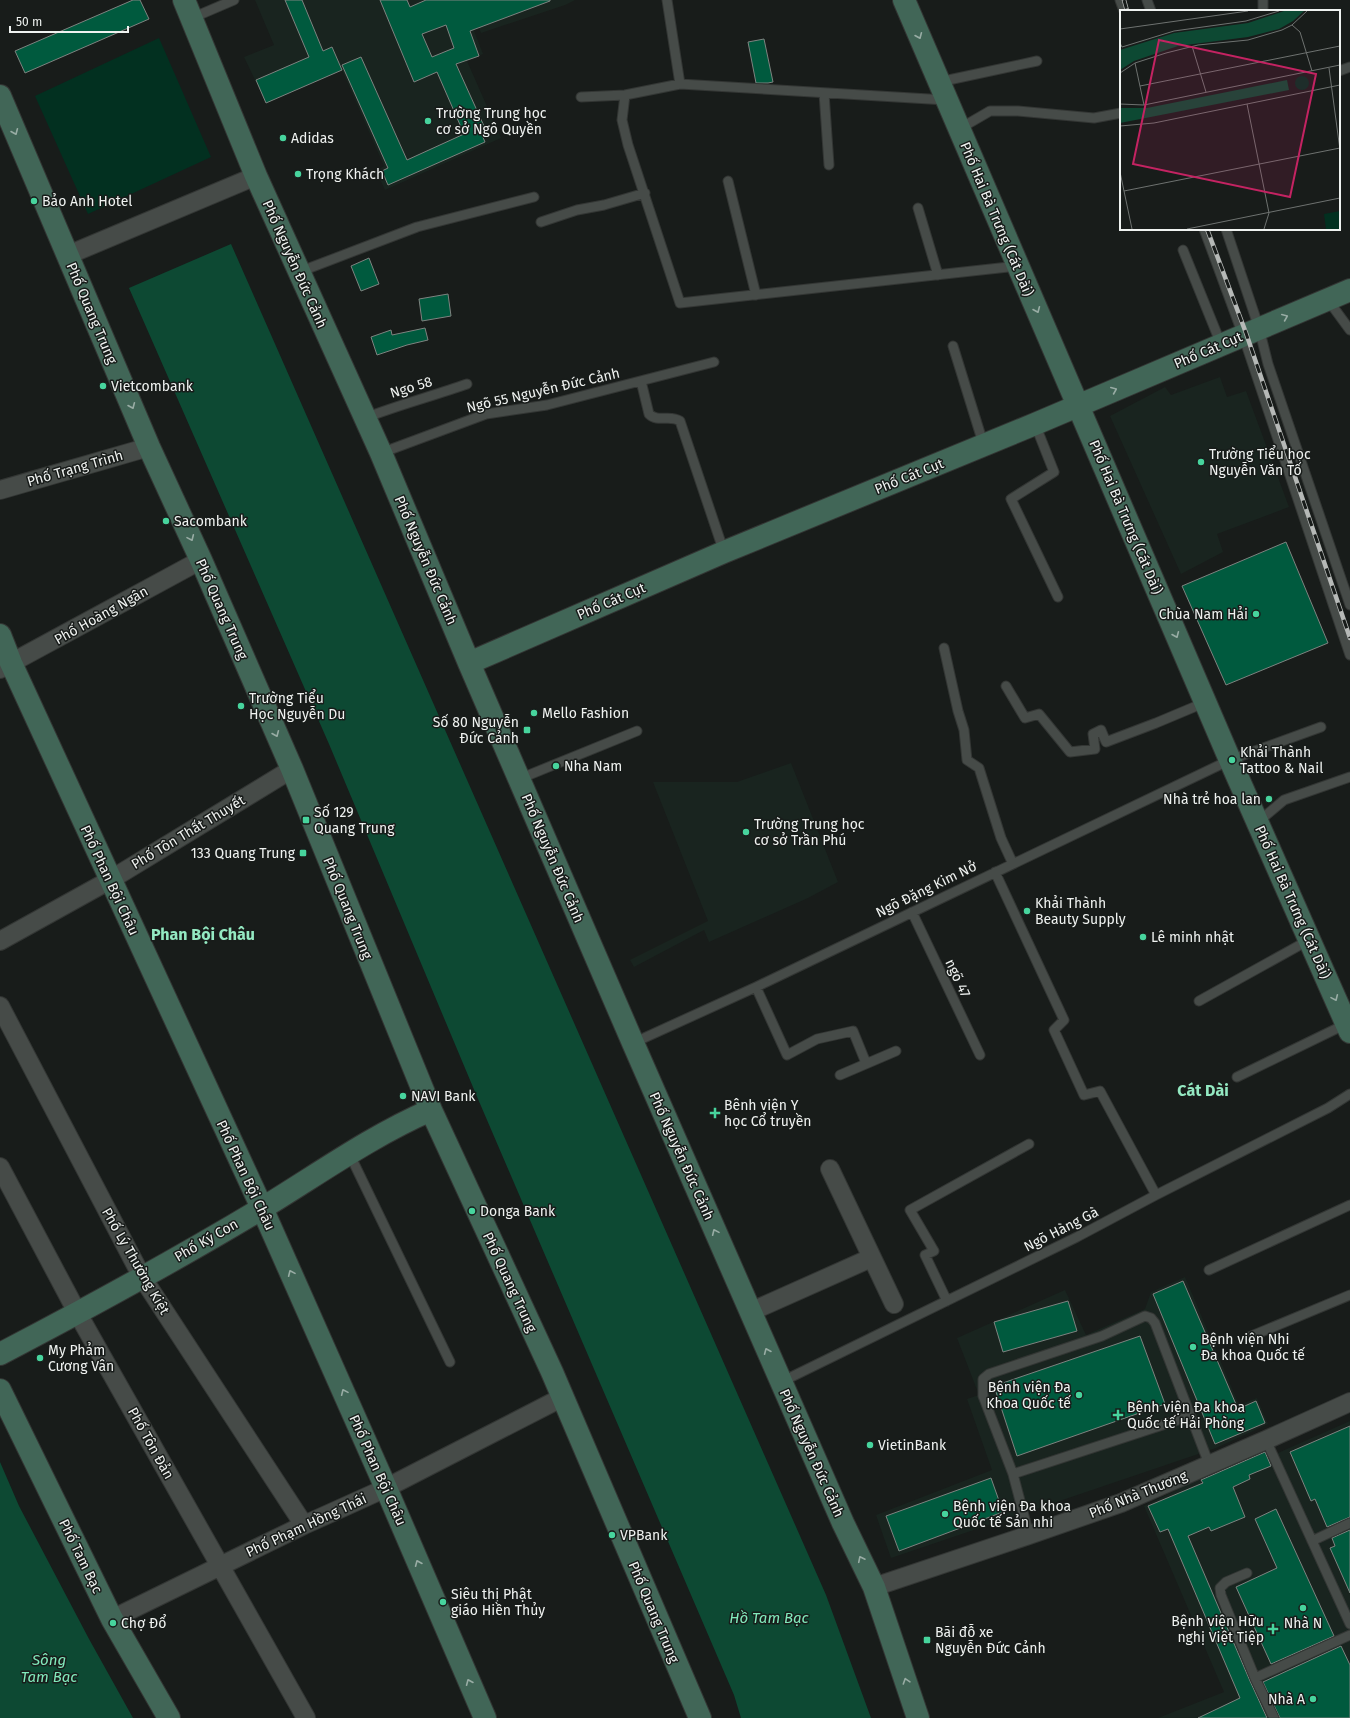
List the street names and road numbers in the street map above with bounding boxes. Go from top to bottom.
street label: Phố Hai Bà Trưng (Cát Dài) [956,139,1038,299]
street label: Phố Nguyễn Đức Cảnh [259,197,331,331]
street label: Phố Quang Trung [63,260,122,367]
street label: Phố Cát Cụt [1171,327,1246,373]
street label: Ngõ 55 Nguyễn Đức Cảnh [465,365,621,416]
street label: Ngo 58 [388,373,435,402]
street label: Phố Hai Bà Trưng (Cát Dài) [1085,437,1167,597]
street label: Phố Trạng Trình [25,446,125,490]
street label: Phố Cát Cụt [872,454,947,498]
street label: Phố Nguyễn Đức Cảnh [391,493,461,627]
street label: Phố Quang Trung [192,556,253,663]
street label: Phố Cát Cụt [574,578,649,624]
street label: Phố Hoàng Ngân [51,582,151,648]
street label: Phố Tôn Thất Thuyết [128,790,249,873]
street label: Phố Nguyễn Đức Cảnh [518,791,588,925]
street label: Phố Phan Bội Châu [77,822,143,938]
street label: Phố Hai Bà Trưng (Cát Dài) [1251,823,1335,981]
street label: Phố Quang Trung [319,854,377,962]
street label: Ngõ Đặng Kim Nở [873,857,980,921]
street label: ngõ 47 [941,956,974,1000]
street label: Phố Nguyễn Đức Cảnh [646,1089,718,1223]
street label: Phố Phan Bội Châu [213,1117,279,1233]
street label: Ngõ Hàng Gà [1021,1203,1101,1255]
street label: Phố Lý Thường Kiệt [98,1204,174,1319]
street label: Phố Ký Con [171,1215,241,1265]
street label: Phố Quang Trung [479,1229,541,1336]
street label: Phố Nguyễn Đức Cảnh [776,1386,848,1520]
street label: Phố Tôn Đản [124,1404,178,1482]
street label: Phố Phan Bội Châu [345,1412,411,1528]
street label: Phố Nhà Thương [1086,1466,1190,1522]
street label: Phố Phạm Hồng Thái [243,1489,369,1561]
street label: Phố Tam Bạc [55,1516,107,1596]
street label: Phố Quang Trung [625,1559,684,1666]

